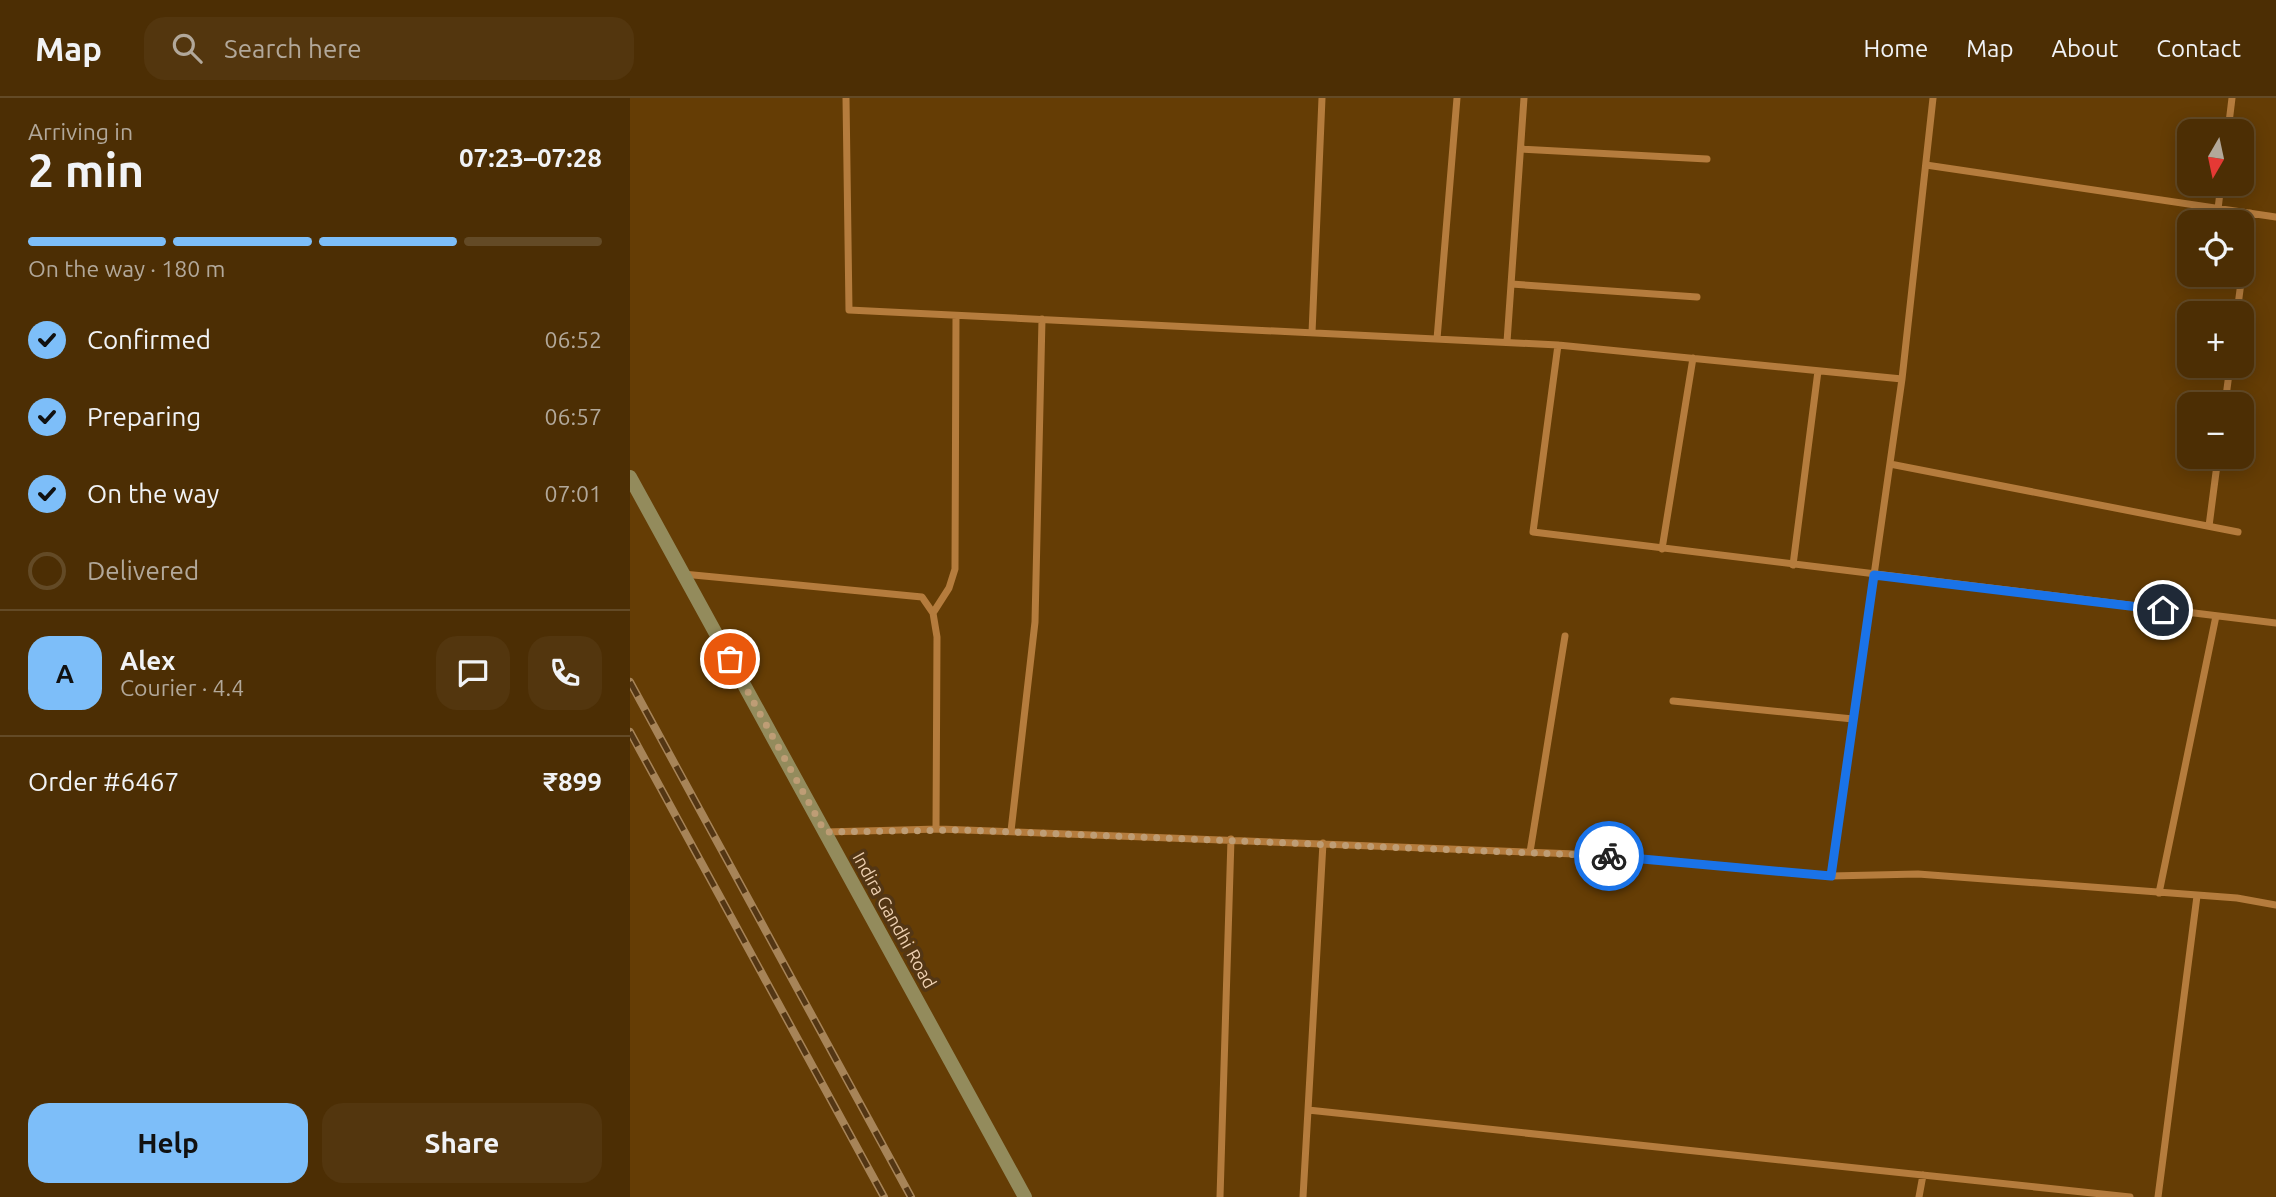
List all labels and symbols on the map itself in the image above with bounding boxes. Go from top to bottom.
north arrow [2177,119,2254,196]
pin [2133,580,2193,640]
pin [700,629,760,689]
courier [1574,821,1644,891]
street label: Indira Gandhi Road [849,849,941,991]

